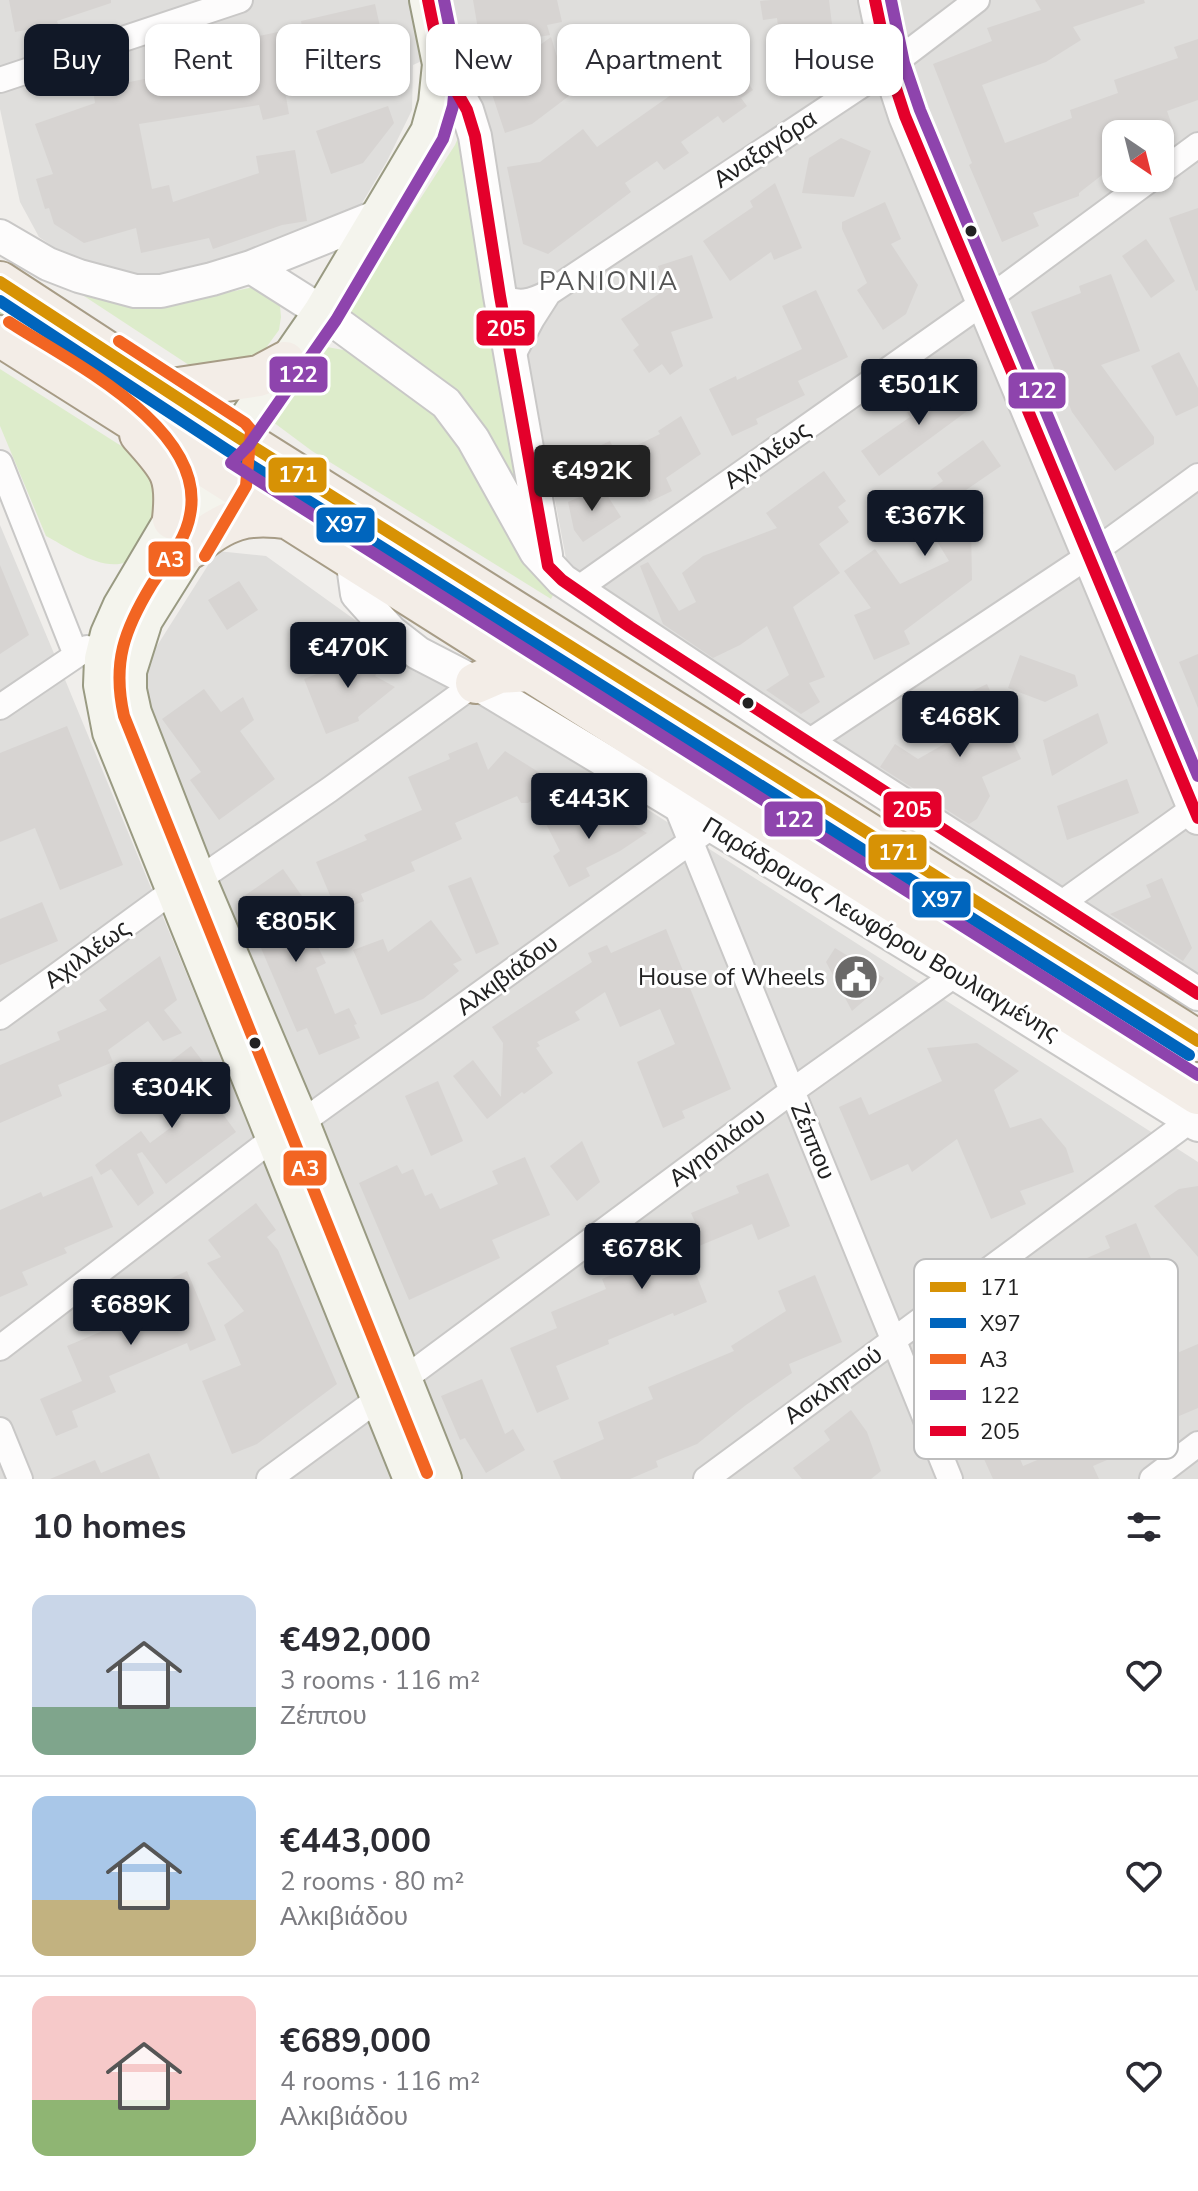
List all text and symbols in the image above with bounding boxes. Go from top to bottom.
chip: Buy [24,24,129,96]
chip: Rent [145,24,260,96]
chip: Filters [276,24,410,96]
chip: New [426,24,541,96]
chip: Apartment [557,24,750,96]
chip: House [766,24,903,96]
street label: Αναξαγόρα [707,103,823,195]
north arrow [1102,120,1174,192]
map controls [1102,120,1174,192]
unlabelled marker [963,223,979,239]
district label: PANIONIA [539,264,679,299]
line badge: 205 [475,309,536,347]
text: 205 [486,314,526,344]
line badge: 122 [268,355,329,394]
pin: €501K [863,359,975,427]
text: 122 [278,360,318,390]
text: €501K [879,367,959,402]
line badge: 122 [1007,371,1067,410]
text: 122 [1017,376,1057,406]
street label: Αχιλλέως [717,414,817,496]
pin: €492K [536,445,648,513]
text: €492K [552,453,632,488]
line badge: 171 [267,456,328,494]
text: 171 [278,460,318,490]
pin: €367K [869,490,981,558]
text: €367K [885,498,965,533]
line badge: X97 [315,506,376,544]
text: X97 [324,510,367,540]
line badge: Α3 [147,540,192,578]
text: Α3 [155,545,185,575]
pin: €470K [292,622,404,690]
text: €470K [308,630,388,665]
pin: €468K [904,691,1016,759]
unlabelled marker [740,695,756,711]
text: €468K [920,699,1000,734]
pin: €443K [533,773,645,841]
text: €443K [549,781,629,816]
line badge: 205 [882,790,943,829]
text: 205 [892,795,932,825]
line badge: 122 [763,800,824,838]
text: 122 [774,805,814,835]
street label: Παράδρομος Λεωφόρου Βουλιαγμένης [697,809,1065,1049]
line badge: 171 [867,833,928,871]
text: 171 [878,838,918,868]
line badge: X97 [911,880,972,919]
text: X97 [920,885,963,915]
pin: €805K [240,896,352,964]
text: €805K [256,904,336,939]
street label: Αχιλλέως [38,912,136,996]
street label: Αλκιβιάδου [450,927,564,1023]
public building icon: House of Wheels [832,953,880,1001]
place label: House of Wheels [638,961,825,993]
unlabelled marker [247,1035,263,1051]
pin: €304K [116,1062,228,1130]
text: €304K [132,1070,212,1105]
street label: Ζέππου [783,1098,843,1184]
street label: Αγησιλάου [662,1100,772,1194]
line badge: Α3 [282,1149,328,1187]
text: Α3 [290,1154,320,1184]
pin: €678K [586,1223,698,1291]
text: €678K [602,1231,682,1266]
legend [914,1259,1178,1459]
text: 171 [980,1273,1020,1303]
pin: €689K [75,1279,187,1347]
text: €689K [91,1287,171,1322]
text: X97 [980,1309,1021,1339]
street label: Ασκληπιού [777,1339,889,1431]
text: Α3 [980,1345,1008,1375]
text: 122 [980,1381,1020,1411]
text: 205 [980,1417,1020,1447]
text: 10 homes [32,1504,186,1550]
icon: filters [1122,1505,1166,1549]
text: €492,000 [280,1617,431,1663]
icon: home [96,1627,192,1723]
icon: heart [1122,1653,1166,1697]
text: 3 rooms · 116 m² [280,1663,480,1698]
text: Ζέππου [280,1698,367,1733]
text: €443,000 [280,1818,431,1864]
icon: home [96,1828,192,1924]
icon: heart [1122,1854,1166,1898]
text: 2 rooms · 80 m² [280,1864,464,1899]
text: Αλκιβιάδου [280,1899,408,1934]
text: €689,000 [280,2018,431,2064]
icon: home [96,2028,192,2124]
icon: heart [1122,2054,1166,2098]
text: 4 rooms · 116 m² [280,2064,480,2099]
text: Αλκιβιάδου [280,2099,408,2134]

